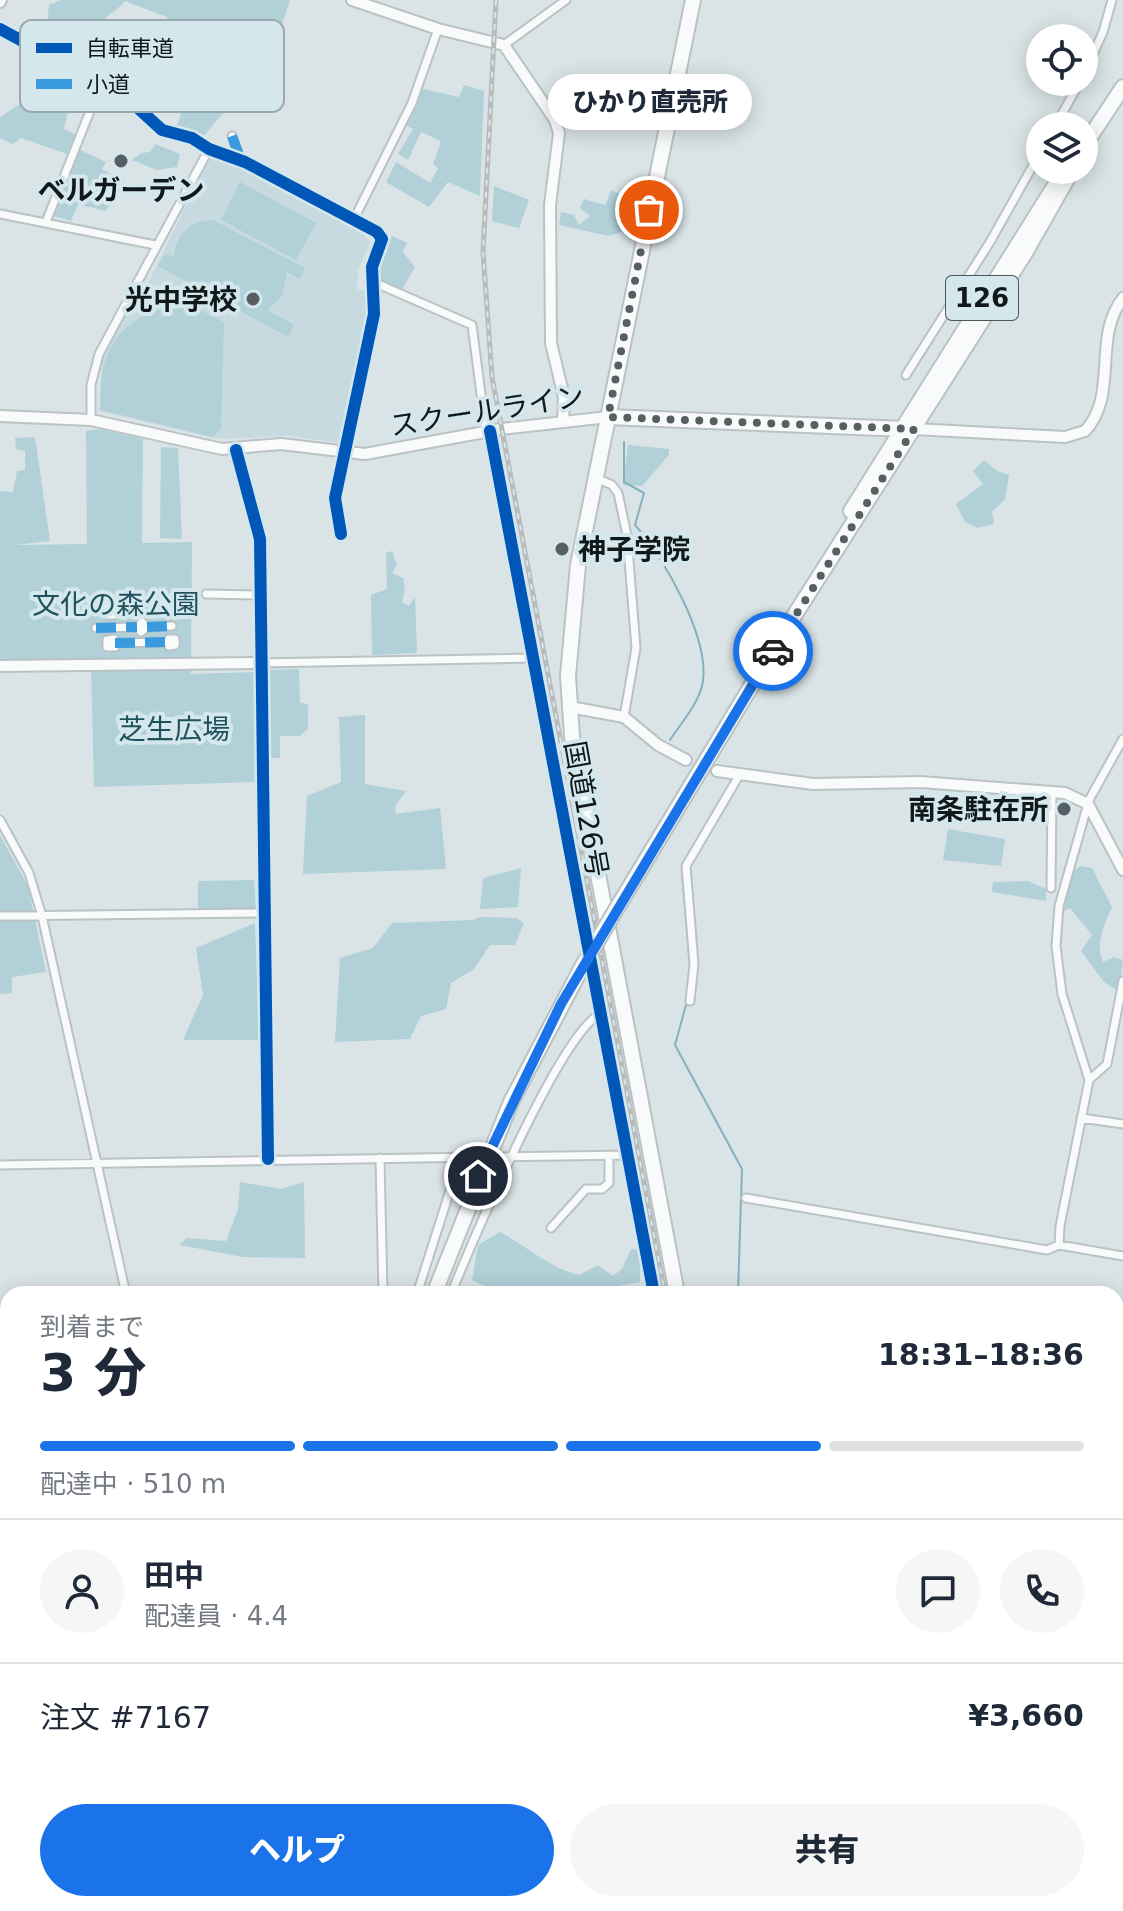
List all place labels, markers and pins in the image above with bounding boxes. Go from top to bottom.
callout: ひかり直売所 [547,74,751,130]
marker: ベルガーデン [112,152,130,170]
place label: ベルガーデン [37,174,205,207]
pin [615,176,683,244]
place label: 光中学校 [125,283,237,316]
marker: 光中学校 [244,290,262,308]
place label: 神子学院 [578,533,690,566]
marker: 神子学院 [553,540,571,558]
place label: 南条駐在所 [908,793,1048,826]
marker: 南条駐在所 [1055,800,1073,818]
pin [444,1142,512,1210]

